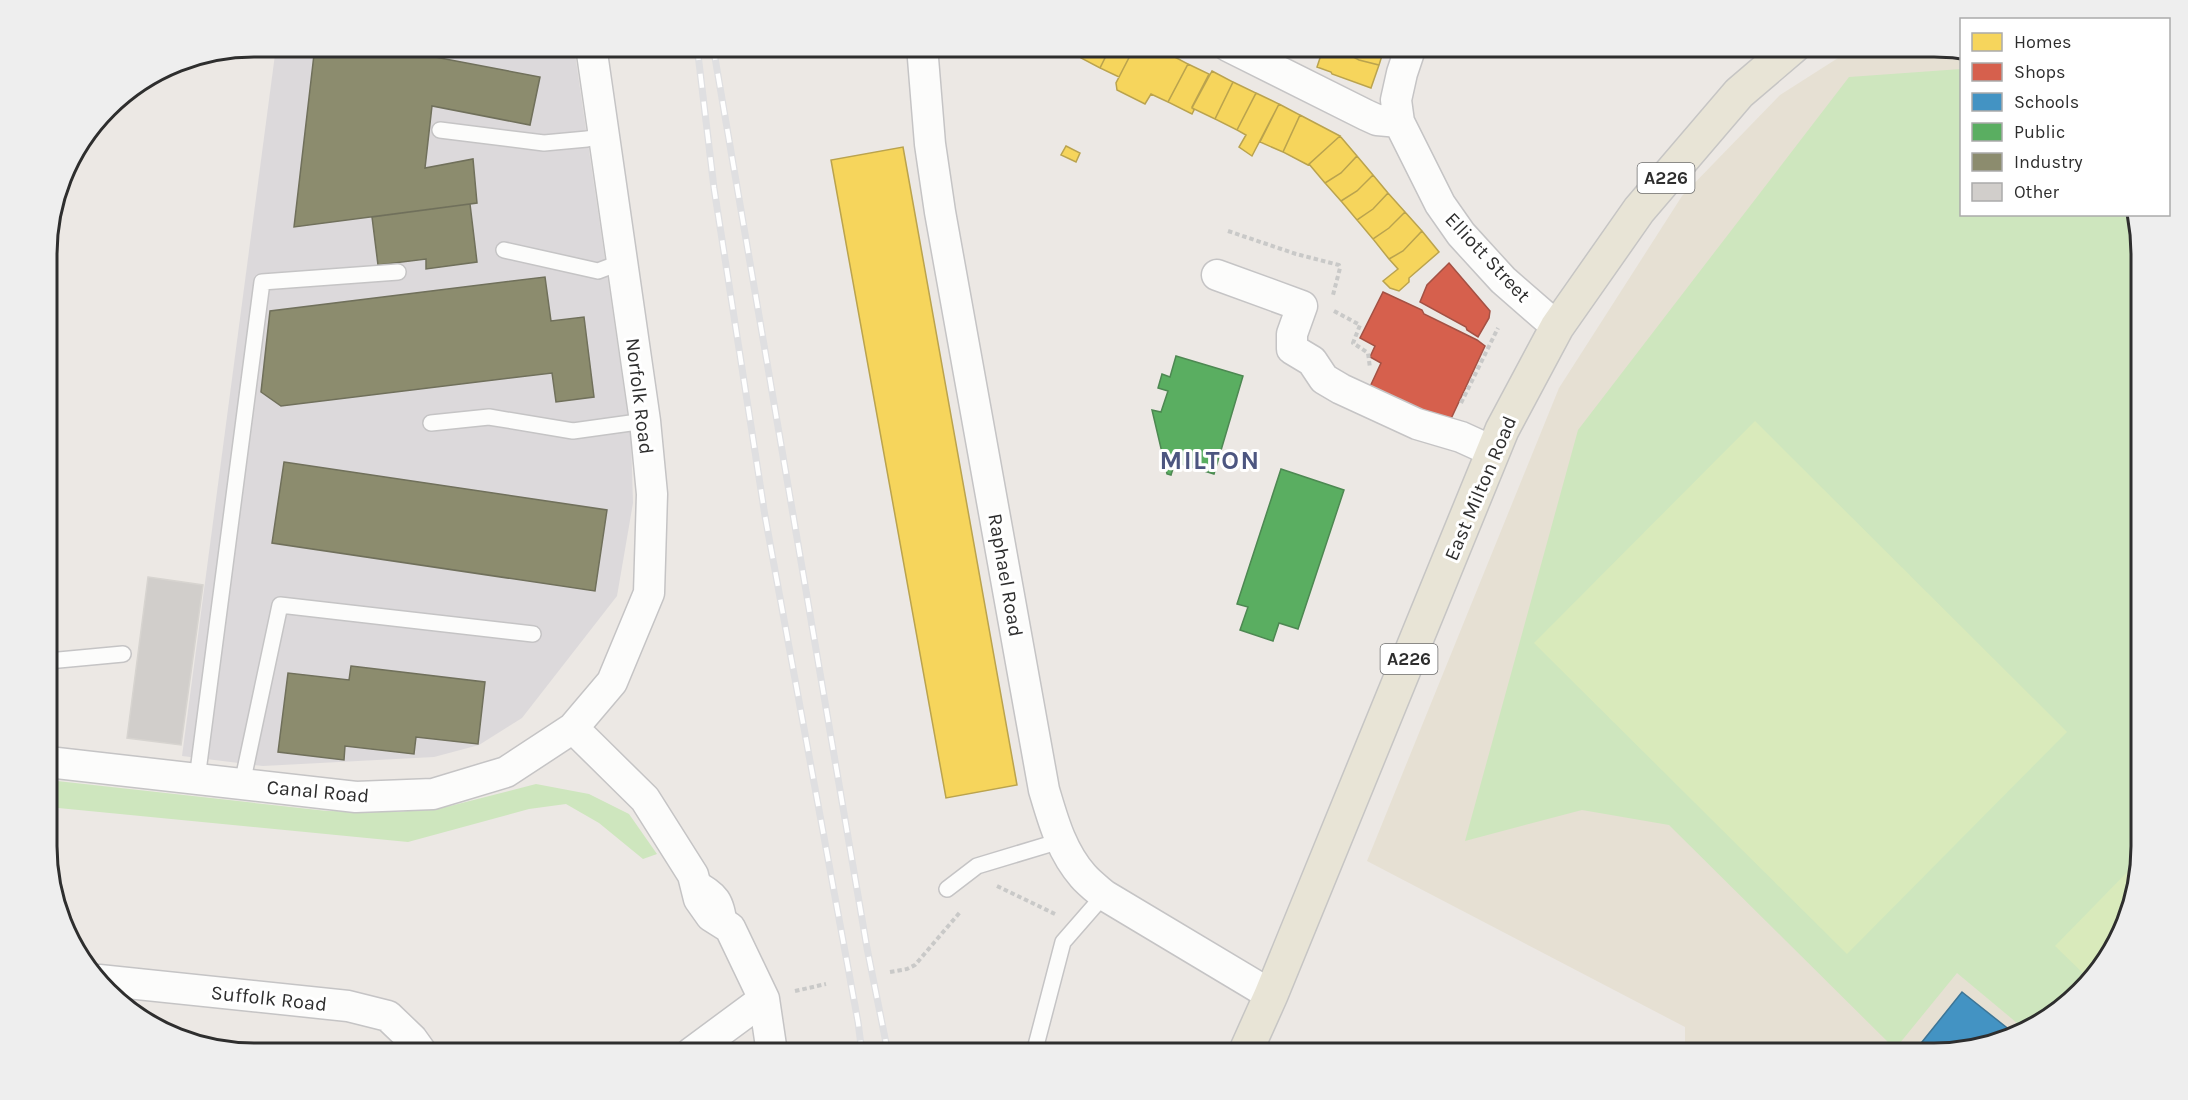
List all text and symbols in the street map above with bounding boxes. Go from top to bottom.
legend [1960,18,2170,216]
text: Homes [2014,31,2071,53]
text: Shops [2014,61,2066,83]
text: Schools [2014,91,2079,113]
text: Public [2014,121,2065,143]
text: Industry [2014,151,2083,173]
road number: A226 [1638,163,1694,193]
text: Other [2014,181,2059,203]
street label: Elliott Street [1440,208,1535,307]
street label: Norfolk Road [621,336,658,456]
street label: East Milton Road [1440,412,1521,564]
district label: MILTON [1159,445,1261,476]
street label: Raphael Road [983,512,1028,638]
road number: A226 [1380,644,1438,674]
street label: Canal Road [266,776,370,807]
street label: Suffolk Road [210,981,328,1016]

